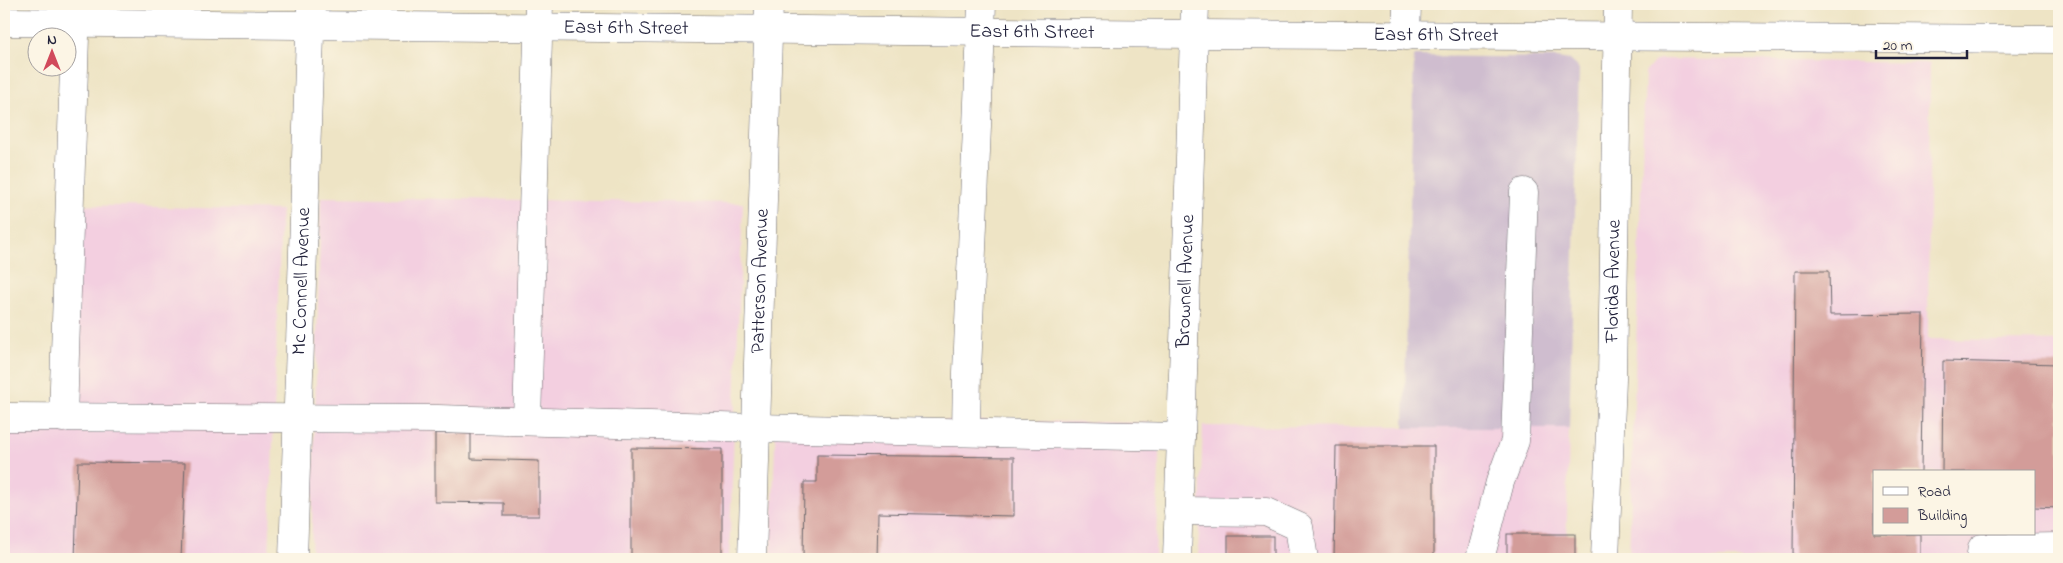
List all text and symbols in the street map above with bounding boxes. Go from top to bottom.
street label: East 6th Street [563,13,689,43]
street label: East 6th Street [969,17,1095,47]
street label: East 6th Street [1373,21,1499,50]
north arrow [28,28,78,78]
scale bar [1876,28,1967,60]
text: N [47,30,57,51]
text: 20 m [1883,35,1913,57]
street label: Mc Connell Avenue [285,207,319,355]
street label: Patterson Avenue [744,208,777,354]
street label: Brownell Avenue [1169,214,1203,349]
street label: Florida Avenue [1598,219,1629,344]
legend [1873,470,2036,536]
text: Road [1918,481,1951,503]
text: Building [1917,505,1967,528]

